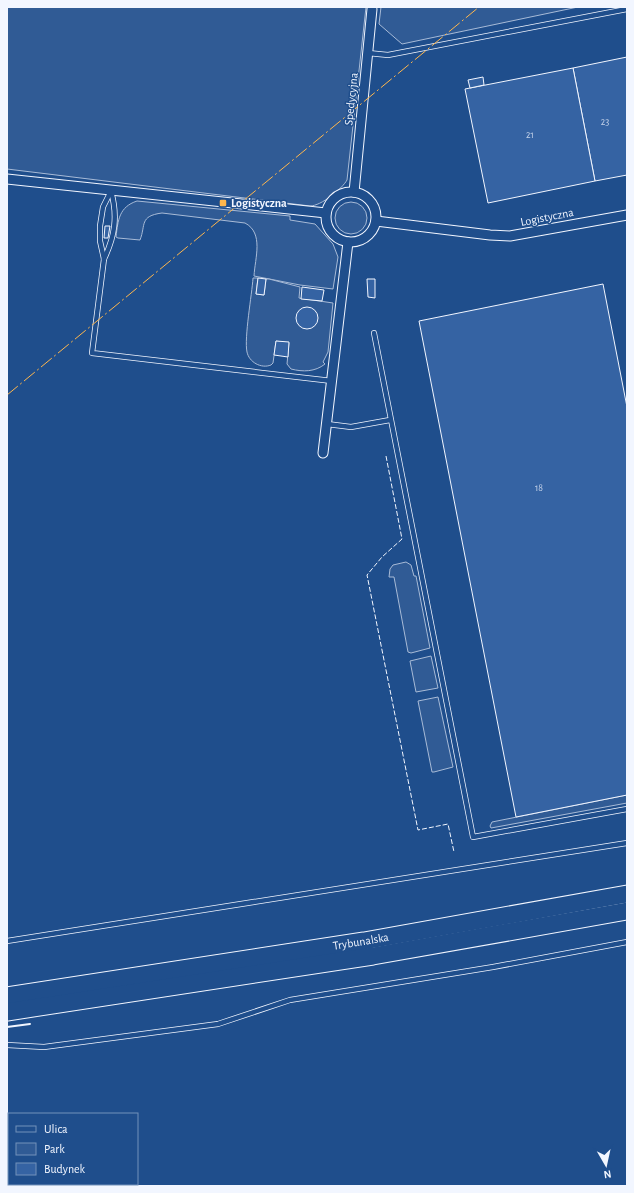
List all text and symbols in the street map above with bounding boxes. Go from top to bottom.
street label: Spedycyjna [342,72,361,126]
house number: 23 [601,117,609,127]
house number: 21 [526,130,534,140]
place label: Logistyczna [231,197,287,210]
marker: Logistyczna [218,198,228,208]
street label: Logistyczna [519,206,575,229]
house number: 18 [535,483,543,493]
street label: Trybunalska [332,931,390,952]
legend [8,1113,138,1185]
text: Ulica [44,1123,68,1135]
text: Park [44,1143,65,1155]
north arrow [586,1145,626,1185]
text: Budynek [44,1163,86,1176]
text: N [603,1168,612,1180]

